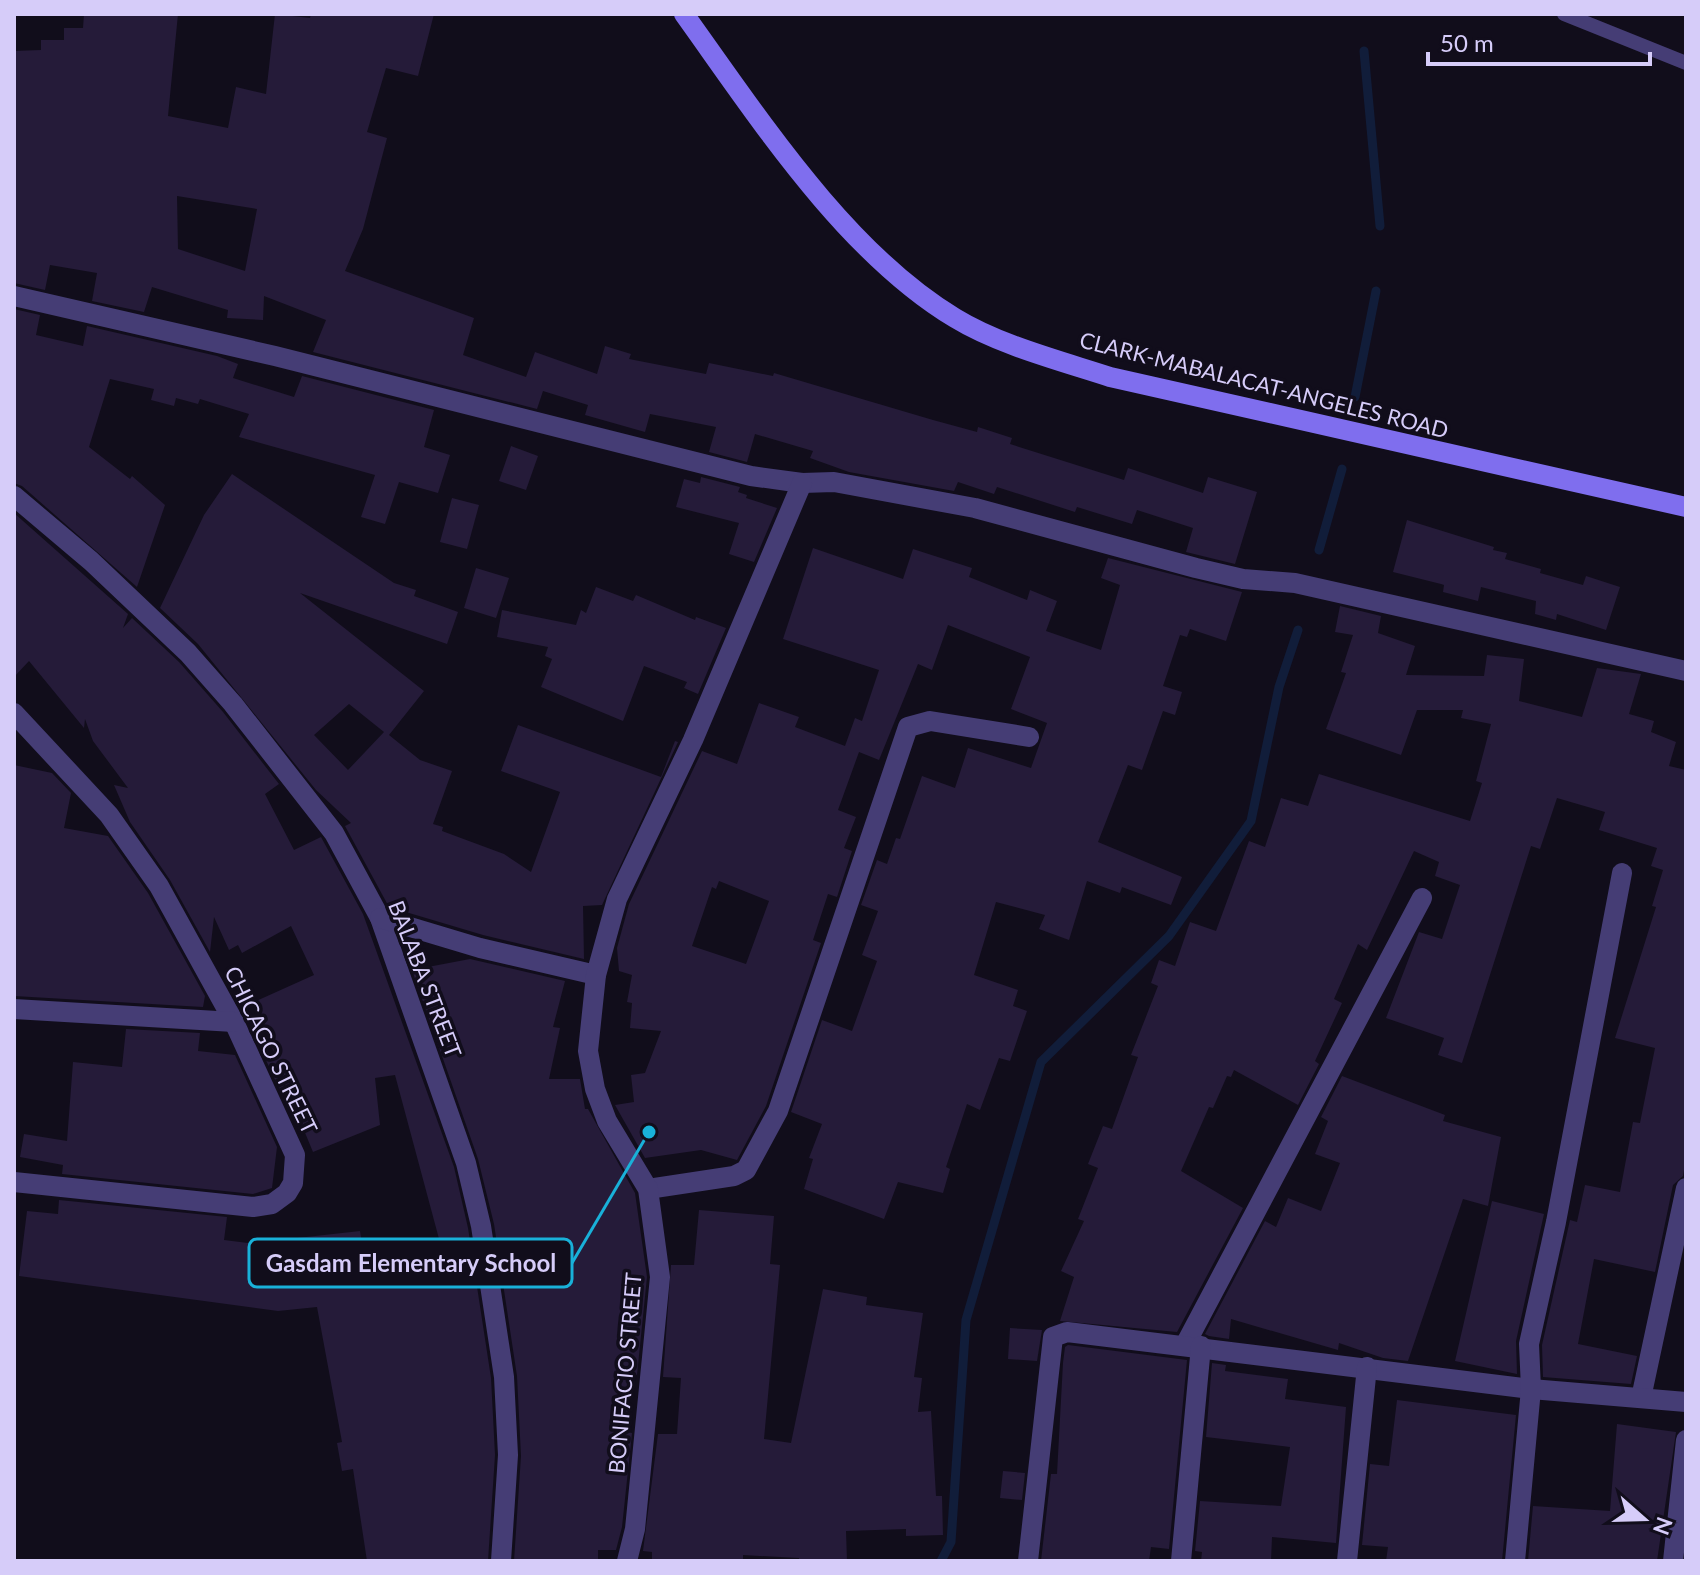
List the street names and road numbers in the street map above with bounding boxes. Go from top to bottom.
street label: CLARK-MABALACAT-ANGELES ROAD [1077,326,1451,443]
street label: BALABA STREET [383,896,468,1061]
street label: CHICAGO STREET [219,962,324,1138]
street label: BONIFACIO STREET [602,1271,647,1475]

